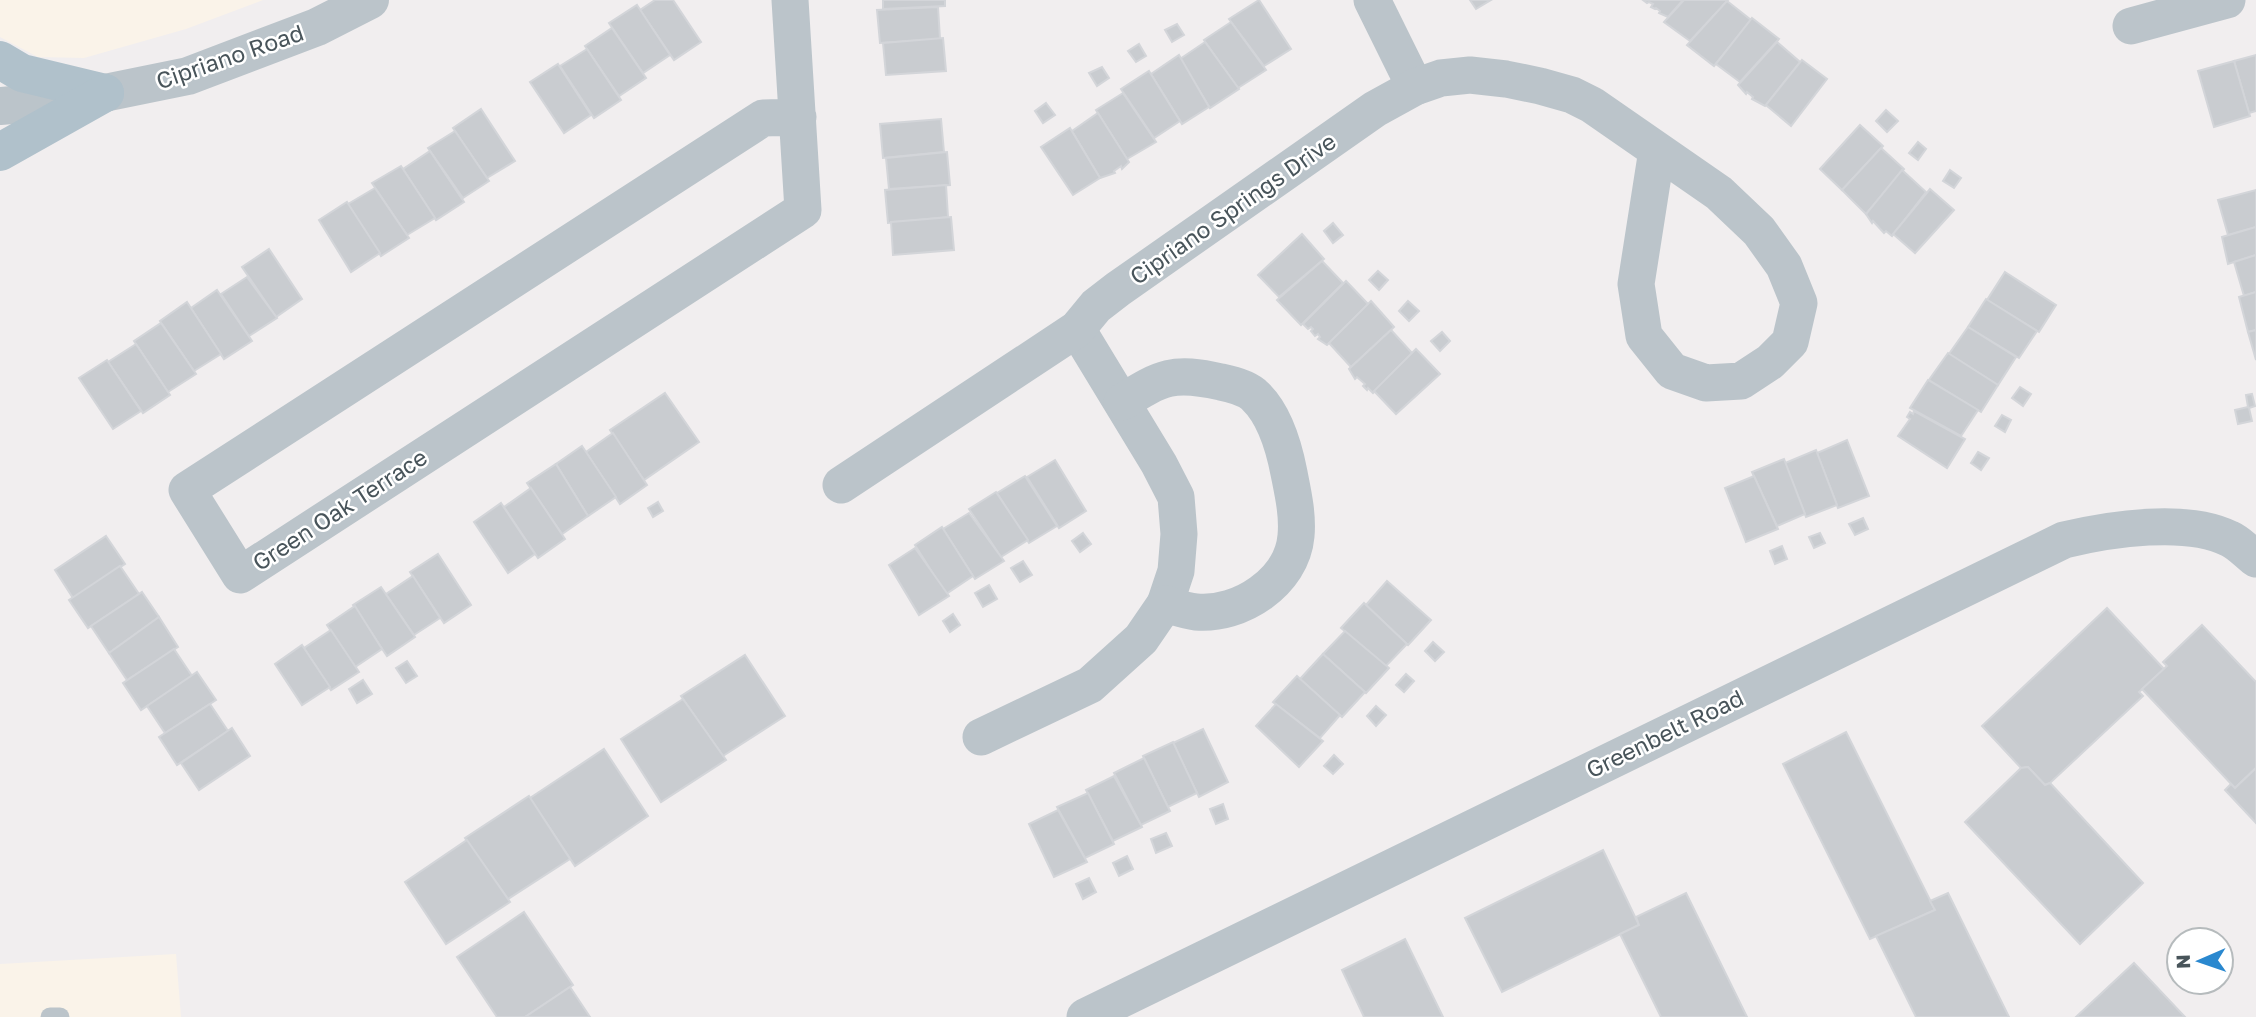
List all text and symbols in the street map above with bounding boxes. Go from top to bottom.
street label: Cipriano Road [152,18,307,94]
street label: Cipriano Springs Drive [1124,126,1341,290]
street label: Green Oak Terrace [247,442,432,576]
street label: Greenbelt Road [1581,683,1748,783]
north arrow [2165,926,2235,996]
text: N [2171,954,2194,969]

